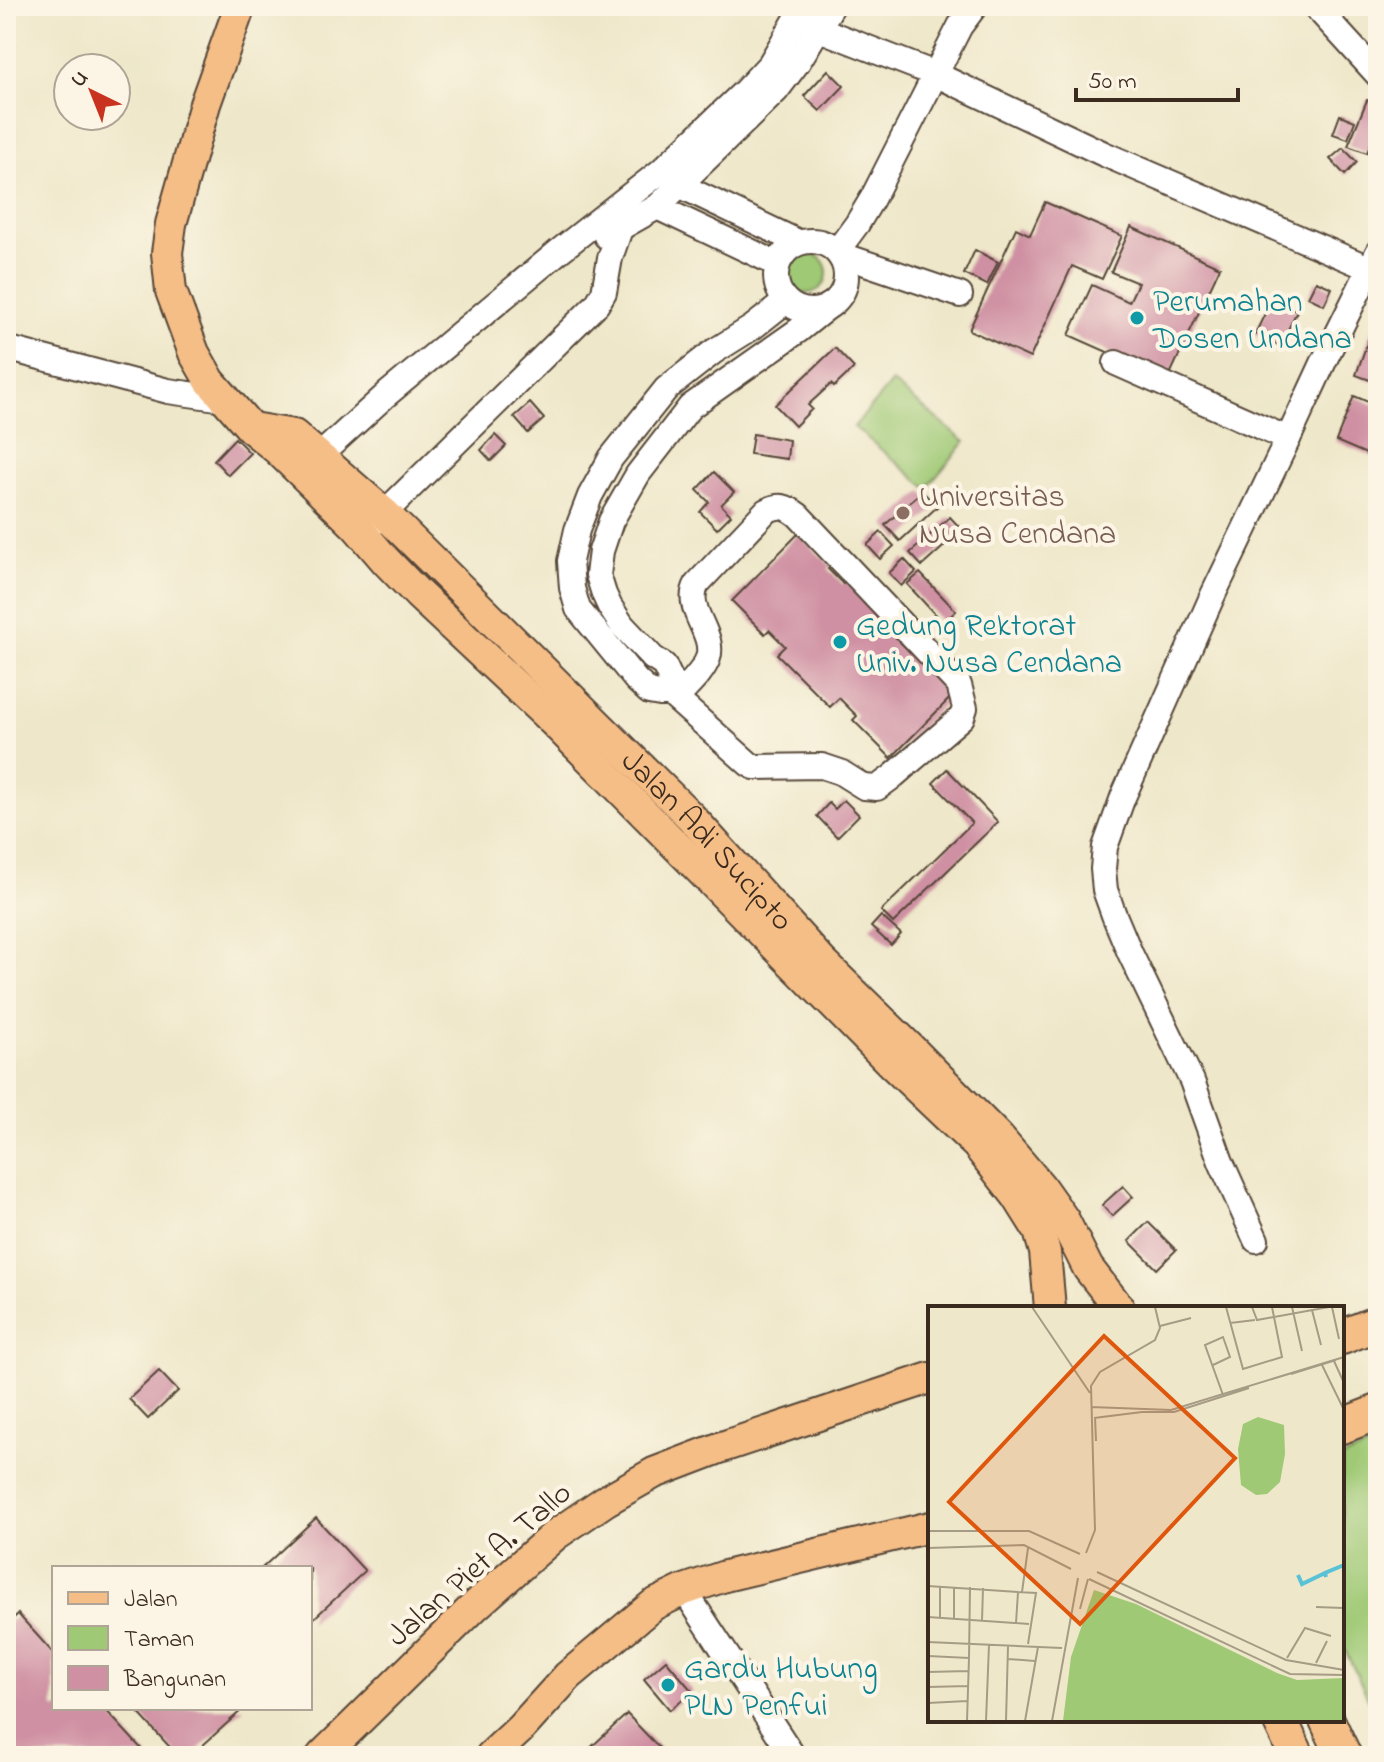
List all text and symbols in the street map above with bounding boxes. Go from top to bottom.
north arrow [52,52,132,132]
scale bar [1076,52,1238,102]
text: U [64,63,96,96]
text: 50 m [1088,65,1137,100]
place label: Perumahan Dosen Undana [1152,280,1352,364]
marker: Perumahan Dosen Undana [1128,309,1146,327]
place label: Universitas Nusa Cendana [919,475,1116,559]
marker: Universitas Nusa Cendana [894,504,912,522]
place label: Gedung Rektorat Univ. Nusa Cendana [856,604,1122,688]
marker: Gedung Rektorat Univ. Nusa Cendana [831,633,849,651]
street label: Jalan Adi Sucipto [609,740,803,943]
inset map [928,1306,1344,1722]
street label: Jalan Piet A. Tallo [377,1472,583,1659]
legend [52,1566,312,1710]
text: Jalan [124,1583,178,1618]
text: Taman [124,1623,194,1658]
place label: Gardu Hubung PLN Penfui [684,1647,878,1731]
text: Bangunan [123,1663,226,1698]
marker: Gardu Hubung PLN Penfui [659,1676,677,1694]

